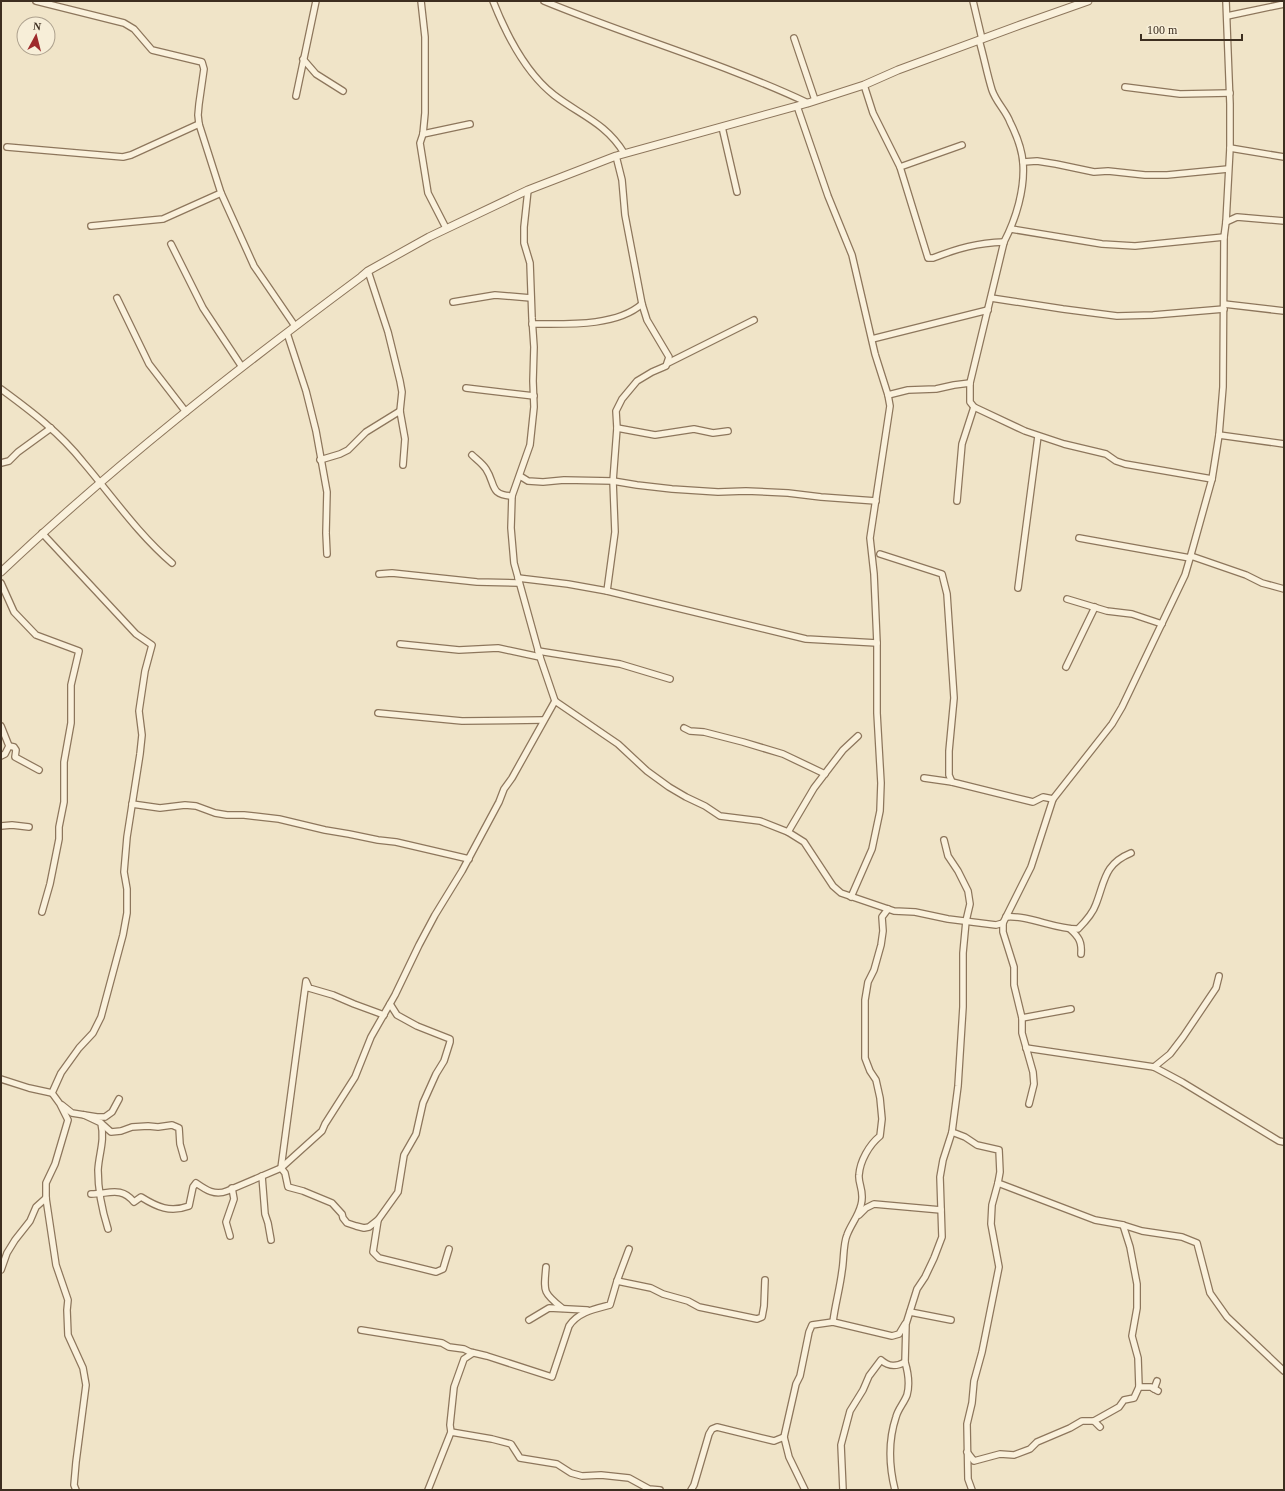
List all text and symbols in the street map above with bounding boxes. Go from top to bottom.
north arrow [16,16,56,56]
scale bar [1141,16,1242,42]
text: N [33,20,42,33]
text: 100 m [1147,23,1178,37]

